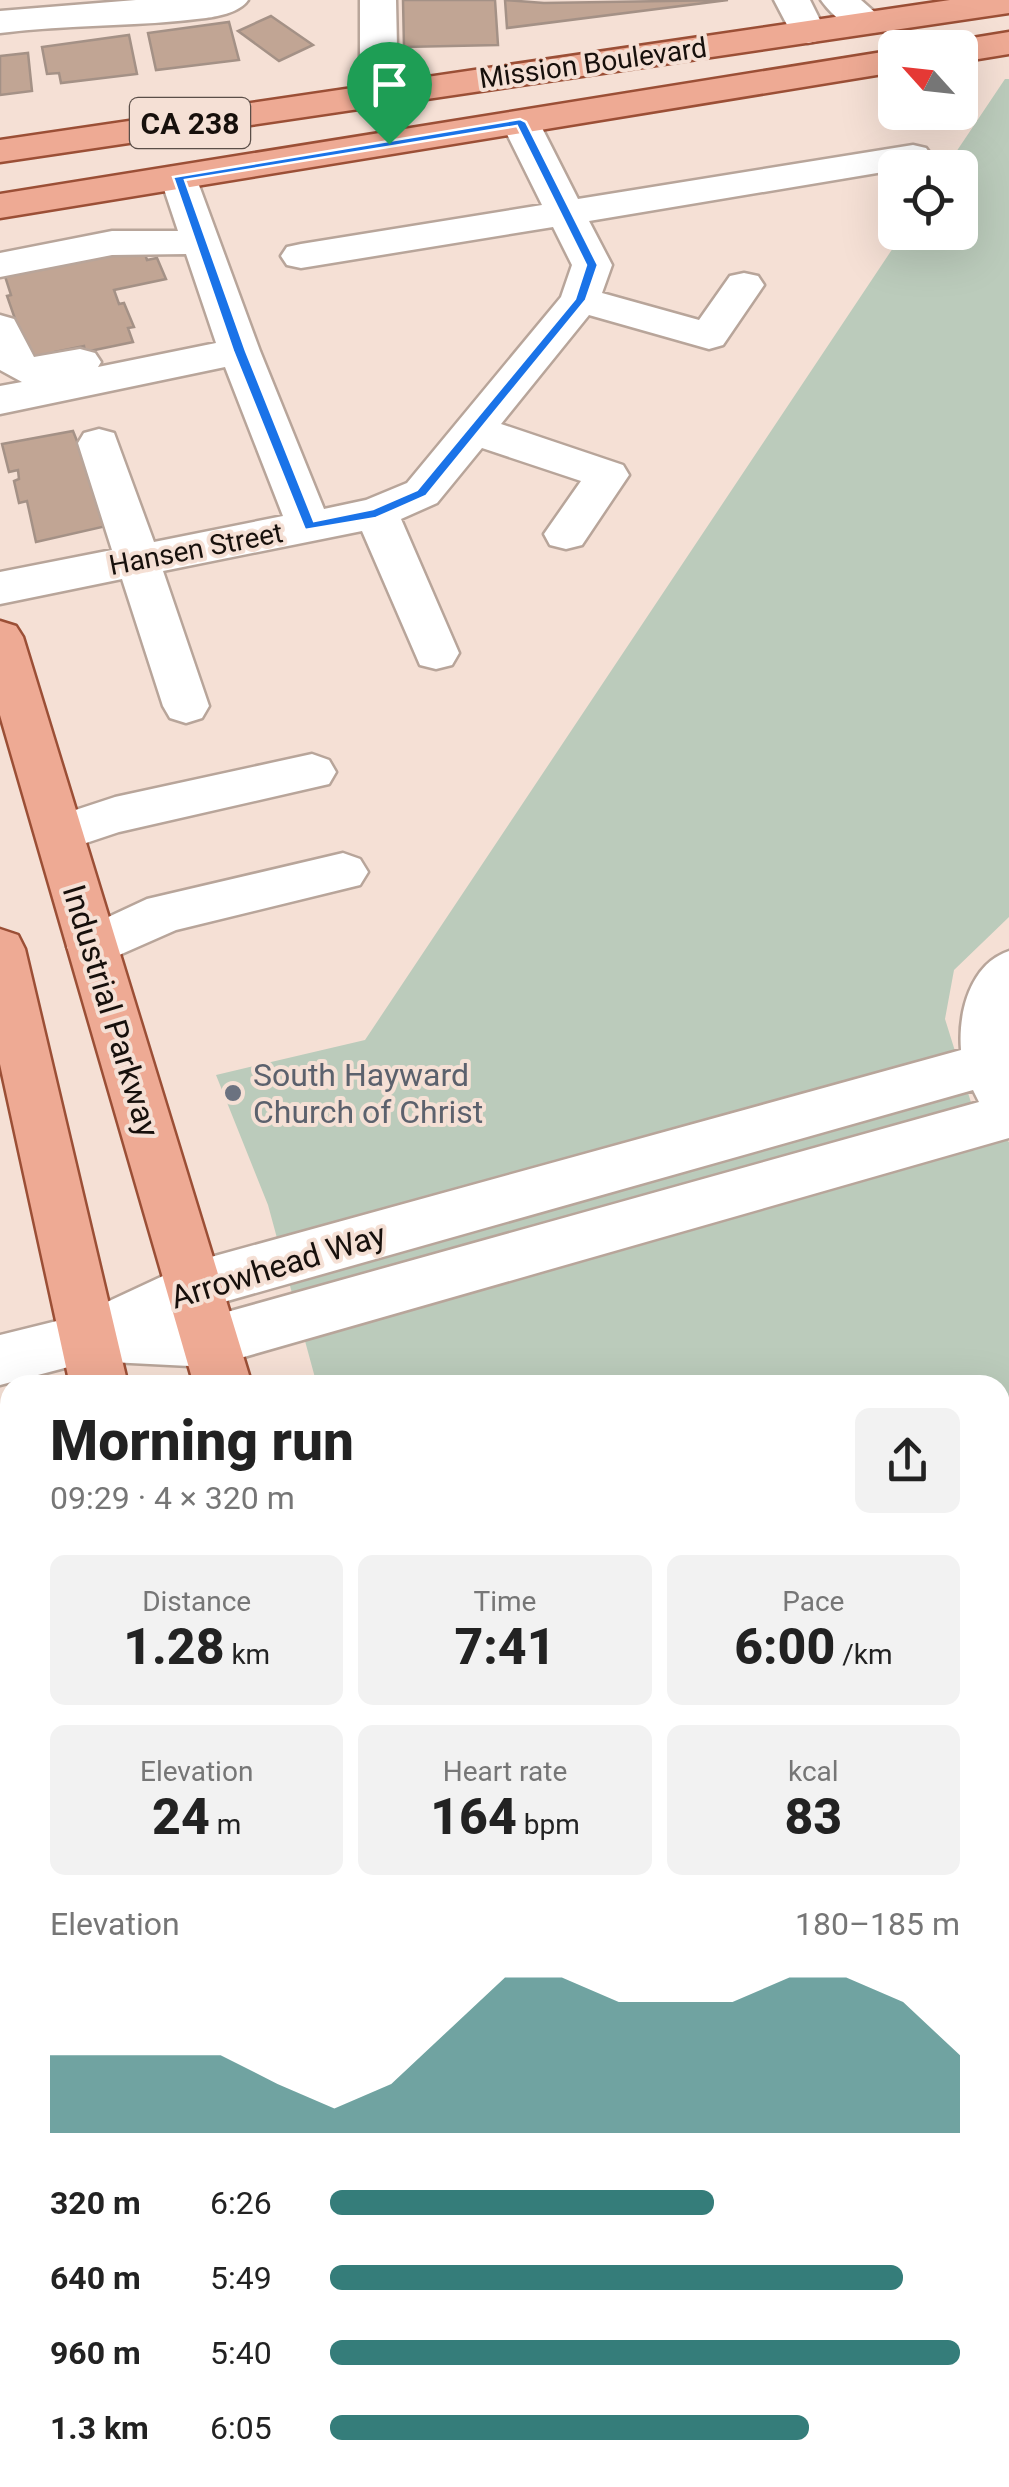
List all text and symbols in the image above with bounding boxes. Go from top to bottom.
north arrow [878,30,978,130]
map controls [878,30,978,250]
street label: Mission Boulevard [477,31,709,95]
pin [347,42,432,145]
icon: arrive [362,57,417,112]
road number: CA 238 [130,98,250,148]
button: locate [878,150,978,250]
street label: Hansen Street [106,516,286,582]
street label: Industrial Parkway [55,880,167,1142]
place label: South Hayward Church of Christ [253,1056,483,1131]
marker: South Hayward Church of Christ [222,1082,244,1104]
street label: Arrowhead Way [166,1215,390,1317]
button: share [855,1408,960,1513]
text: Morning run [50,1409,354,1473]
text: 09:29 · 4 × 320 m [50,1479,295,1517]
text: Distance [142,1585,251,1618]
text: Time [474,1585,536,1618]
text: Pace [782,1585,844,1618]
text: 1.28 [123,1618,224,1676]
text: 7:41 [454,1618,556,1676]
text: 6:00 [734,1618,835,1676]
text: km [224,1638,270,1671]
text: /km [835,1638,892,1671]
text: Elevation [140,1755,253,1788]
text: Heart rate [443,1755,567,1788]
text: kcal [788,1755,839,1788]
text: 24 [152,1788,210,1846]
text: 164 [430,1788,517,1846]
text: 83 [784,1788,842,1846]
text: m [210,1808,241,1841]
text: bpm [517,1808,580,1841]
text: Elevation [50,1905,180,1943]
text: 180–185 m [795,1905,960,1943]
text: 320 m [50,2184,141,2222]
text: 6:26 [210,2184,272,2222]
text: 640 m [50,2259,141,2297]
text: 5:49 [210,2259,272,2297]
text: 960 m [50,2334,141,2372]
text: 5:40 [210,2334,272,2372]
text: 1.3 km [50,2409,149,2447]
text: 6:05 [210,2409,272,2447]

